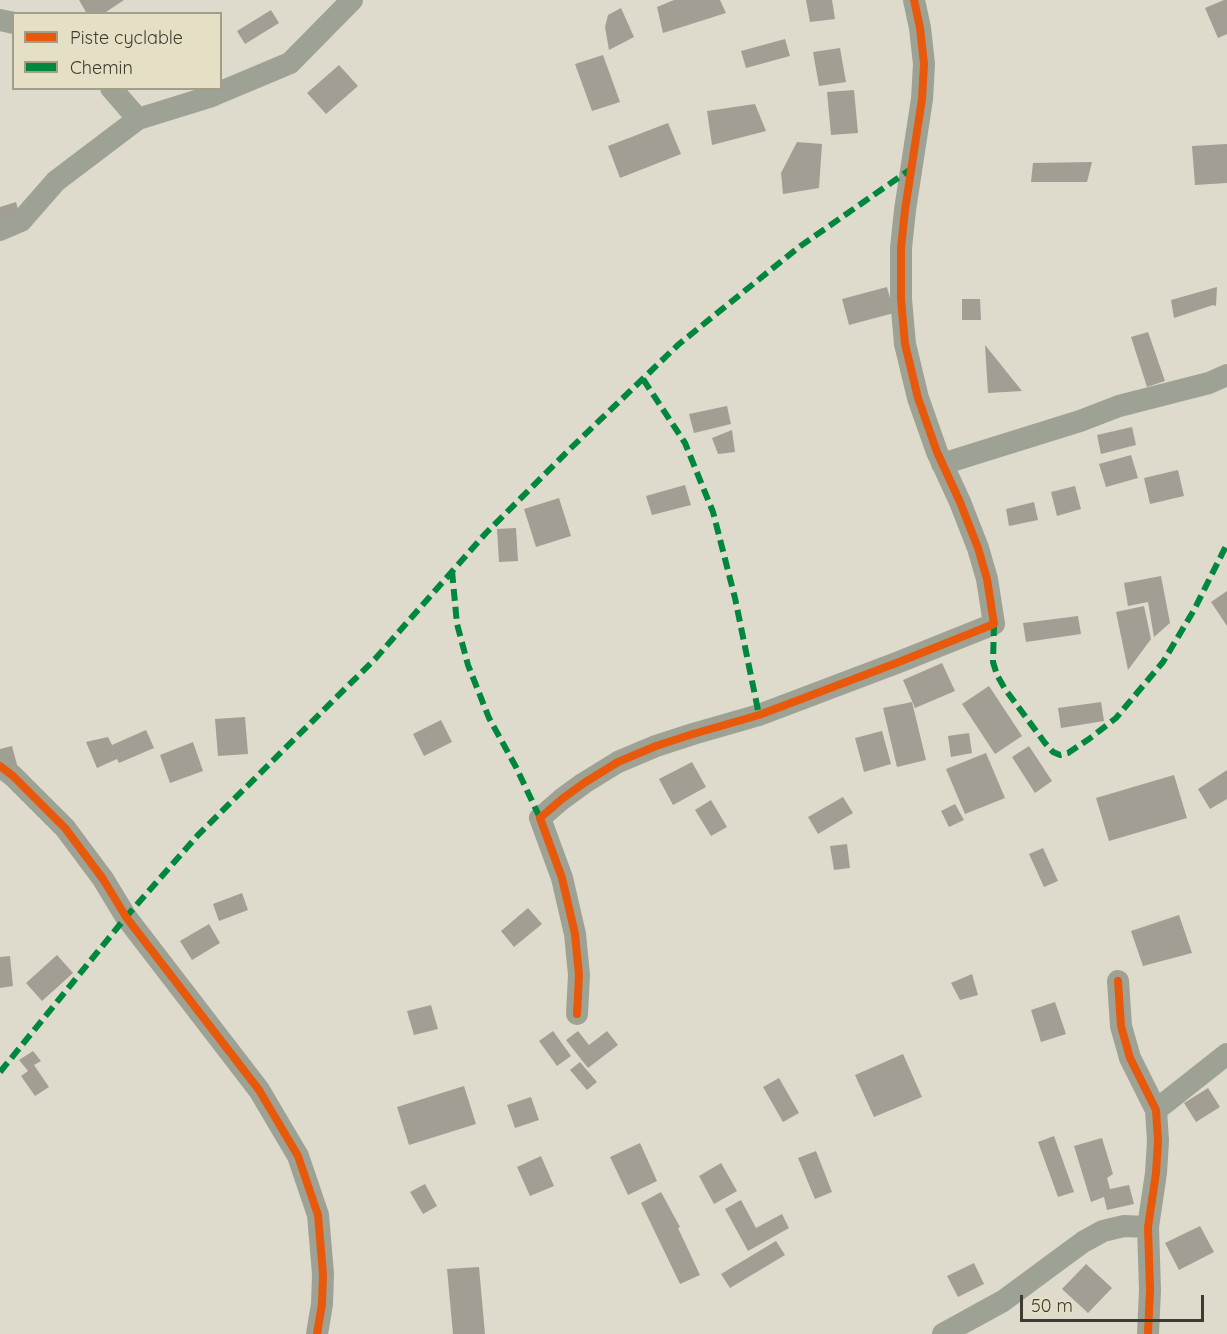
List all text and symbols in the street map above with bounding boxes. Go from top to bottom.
legend [12,12,222,90]
text: Piste cyclable [70,26,183,49]
text: Chemin [70,56,133,79]
scale bar [1023,1283,1208,1321]
text: 50 m [1031,1294,1073,1317]

